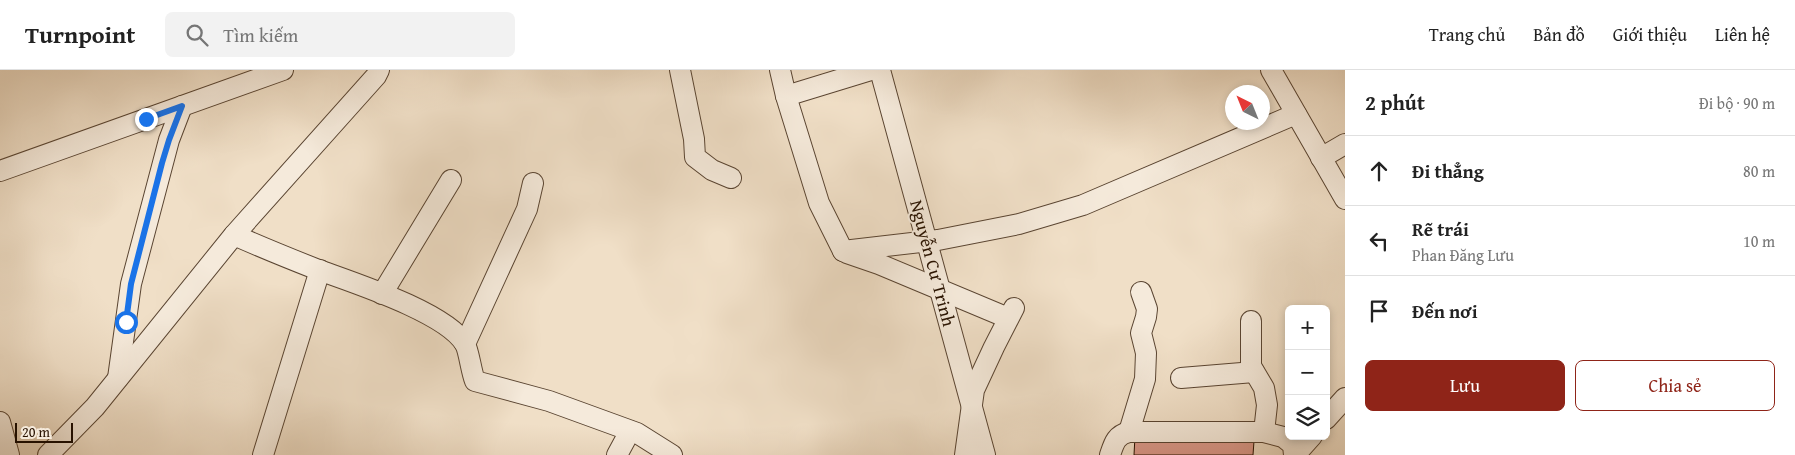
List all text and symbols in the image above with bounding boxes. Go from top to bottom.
search box [165,12,515,57]
text: Turnpoint [25,17,135,52]
icon: search [183,21,211,49]
text: Tìm kiếm [223,21,298,49]
text: Trang chủ [1429,21,1505,48]
text: Bản đồ [1533,21,1585,48]
text: Giới thiệu [1613,21,1687,48]
text: Liên hệ [1715,21,1770,48]
north arrow [1225,85,1270,130]
text: 2 phút [1365,87,1425,118]
text: Đi bộ · 90 m [1699,91,1775,115]
route end [135,108,158,131]
icon: ahead [1365,157,1393,185]
text: Đi thẳng [1412,157,1484,185]
text: 80 m [1743,159,1775,183]
street label: Nguyễn Cư Trinh [903,197,963,329]
text: Rẽ trái [1412,215,1469,243]
icon: left [1365,227,1393,255]
text: 10 m [1743,229,1775,253]
text: Phan Đăng Lưu [1412,243,1514,267]
icon: arrive [1365,297,1393,325]
text: Đến nơi [1412,297,1478,325]
map controls [1285,305,1330,440]
button: + [1285,305,1330,350]
route start [115,311,138,334]
button: − [1285,350,1330,395]
button: Lưu [1365,360,1565,411]
button: Chia sẻ [1575,360,1775,411]
button: layers [1285,395,1330,440]
scale bar [15,420,72,443]
text: 20 m [22,422,50,442]

